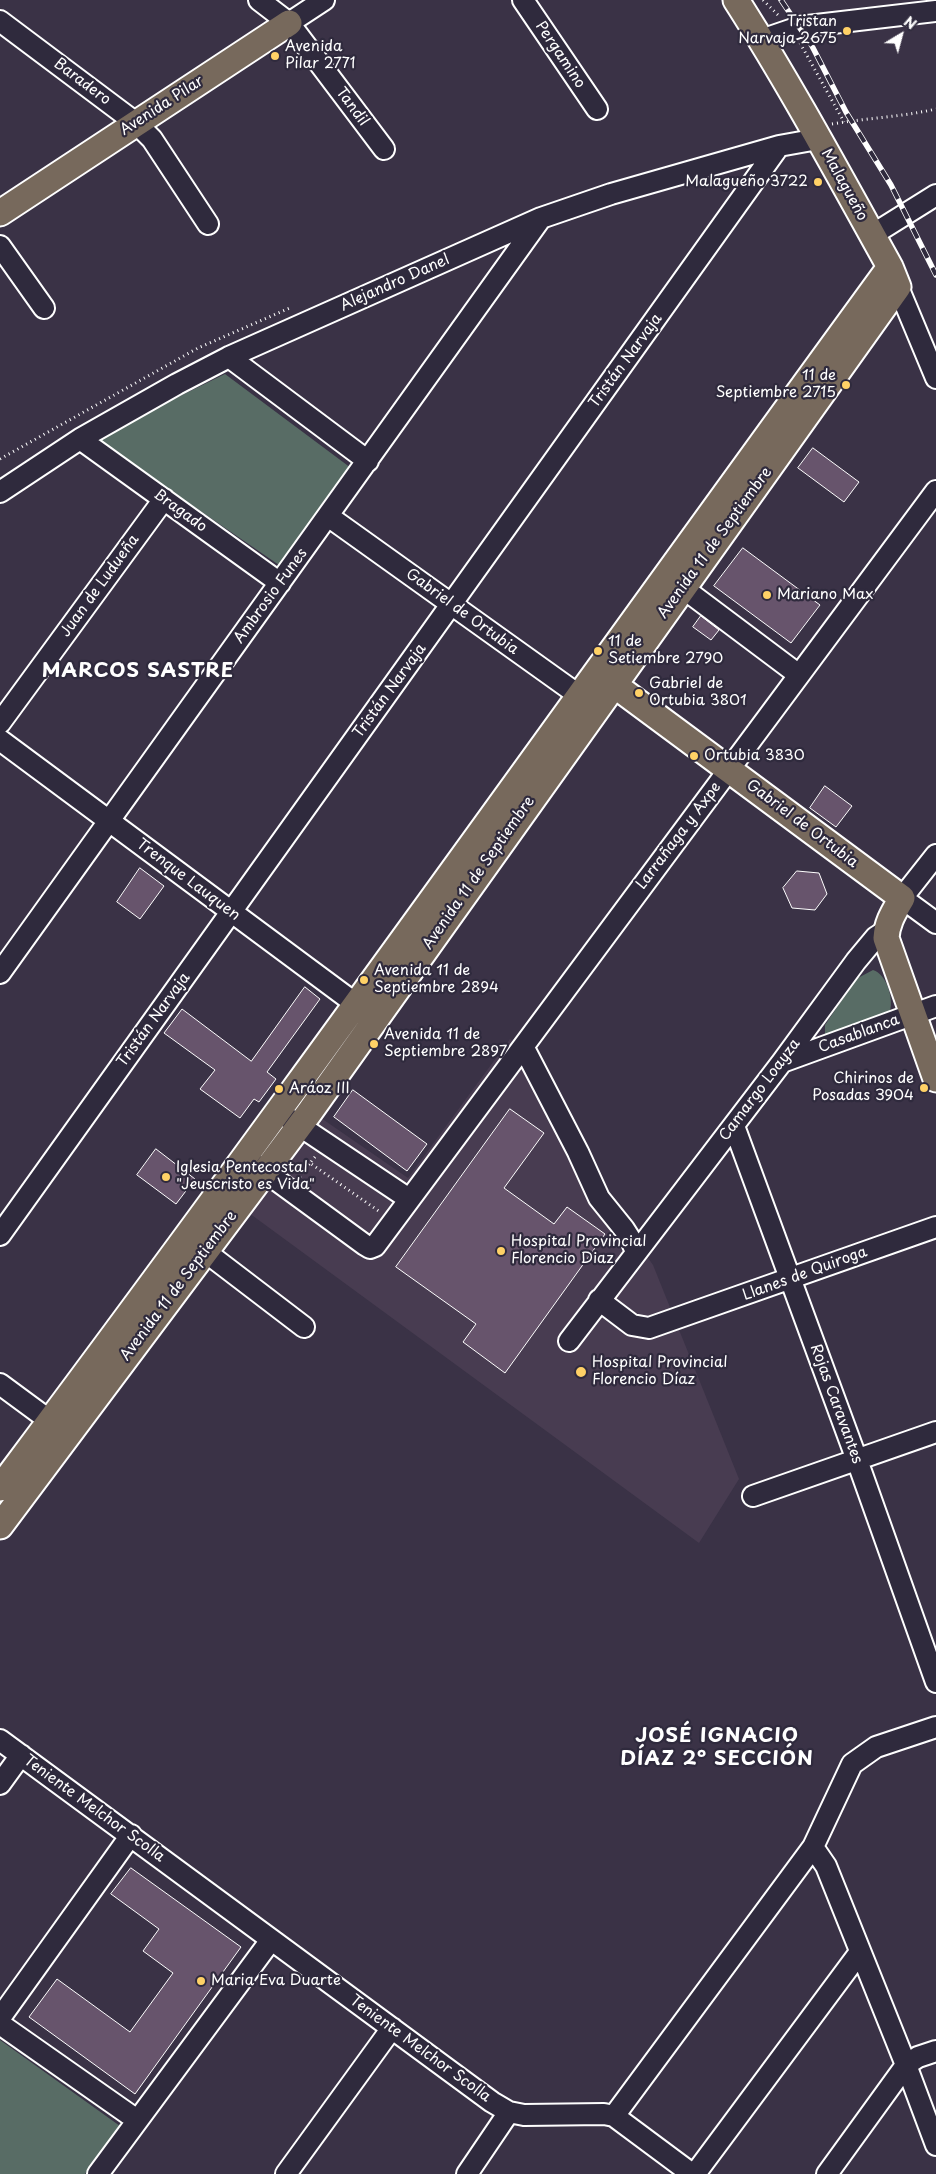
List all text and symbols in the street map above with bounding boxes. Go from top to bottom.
north arrow [876,10,926,60]
text: N [900,11,921,34]
place label: Tristan Narvaja 2675 [738,13,837,48]
street label: Pergamino [531,18,589,92]
marker: Tristan Narvaja 2675 [841,25,853,37]
place label: Avenida Pilar 2771 [285,38,355,73]
marker: Avenida Pilar 2771 [269,50,281,62]
street label: Baradero [50,55,114,109]
street label: Avenida Pilar [117,72,207,140]
street label: Tandil [332,84,372,130]
street label: Malagueño [817,146,871,224]
place label: Malagueño 3722 [685,173,808,191]
marker: Malagueño 3722 [812,176,824,188]
street label: Alejandro Danel [338,251,452,315]
street label: Tristán Narvaja [586,310,666,412]
place label: 11 de Septiembre 2715 [716,367,836,402]
marker: 11 de Septiembre 2715 [840,379,852,391]
street label: Avenida 11 de Septiembre [654,464,776,622]
street label: Bragado [150,486,210,536]
street label: Juan de Ludueña [57,531,143,641]
street label: Ambrosio Funes [230,545,312,647]
street label: Gabriel de Ortubia [402,565,522,659]
place label: Mariano Max [777,586,873,604]
marker: Mariano Max [761,589,773,601]
place label: 11 de Setiembre 2790 [608,633,723,668]
street label: Tristán Narvaja [350,640,430,742]
marker: 11 de Setiembre 2790 [592,645,604,657]
district label: MARCOS SASTRE [39,659,237,683]
place label: Gabriel de Ortubia 3801 [649,675,747,710]
marker: Gabriel de Ortubia 3801 [633,687,645,699]
place label: Ortubia 3830 [704,747,805,765]
marker: Ortubia 3830 [688,750,700,762]
street label: Gabriel de Ortubia [743,776,861,872]
street label: Larrañaga y Axpe [633,779,725,893]
street label: Avenida 11 de Septiembre [419,793,539,953]
street label: Trenque Lauquen [133,835,243,925]
place label: Avenida 11 de Septiembre 2894 [374,962,499,997]
street label: Tristán Narvaja [114,969,194,1071]
marker: Avenida 11 de Septiembre 2894 [358,974,370,986]
street label: Casablanca [816,1011,902,1057]
place label: Avenida 11 de Septiembre 2897 [384,1026,507,1061]
street label: Camargo Loayza [716,1035,804,1145]
marker: Avenida 11 de Septiembre 2897 [368,1038,380,1050]
place label: Chirinos de Posadas 3904 [812,1070,914,1105]
place label: Aráoz III [289,1080,350,1098]
marker: Chirinos de Posadas 3904 [918,1082,930,1094]
marker: Aráoz III [273,1083,285,1095]
place label: Iglesia Pentecostal "Jeuscristo es Vida" [176,1159,315,1194]
marker: Iglesia Pentecostal "Jeuscristo es Vida" [160,1171,172,1183]
street label: Avenida 11 de Septiembre [117,1208,241,1364]
place label: Hospital Provincial Florencio Diaz [511,1233,647,1268]
street label: Llanes de Quiroga [740,1243,870,1305]
marker: Hospital Provincial Florencio Diaz [495,1245,507,1257]
street label: Rojas Caravantes [806,1342,866,1466]
place label: Hospital Provincial Florencio Díaz [592,1354,728,1389]
marker: Hospital Provincial Florencio Díaz [574,1365,588,1379]
district label: JOSÉ IGNACIO DÍAZ 2° SECCIÓN [617,1724,817,1771]
street label: Teniente Melchor Scolla [20,1752,168,1866]
place label: Maria Eva Duarte [211,1972,341,1990]
marker: Maria Eva Duarte [195,1975,207,1987]
street label: Teniente Melchor Scolla [346,1992,494,2106]

